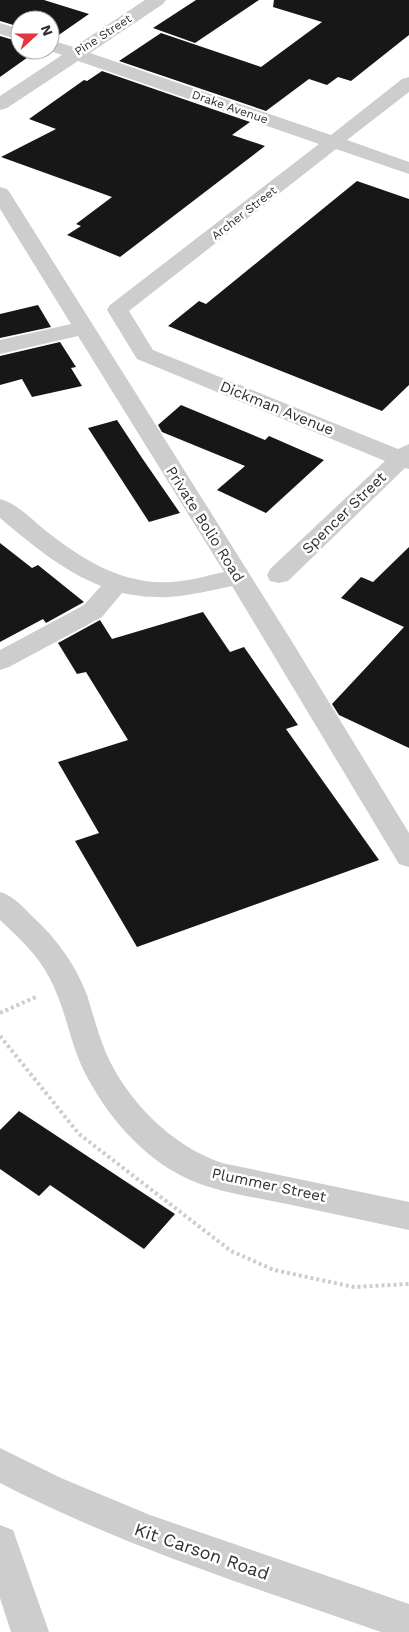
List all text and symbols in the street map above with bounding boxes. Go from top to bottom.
north arrow [10,10,60,60]
street label: Pine Street [72,11,134,59]
text: N [38,23,56,38]
street label: Drake Avenue [190,87,270,127]
street label: Archer Street [209,183,279,243]
street label: Dickman Avenue [217,377,337,439]
street label: Private Bolio Road [162,463,248,585]
street label: Spencer Street [298,468,390,558]
street label: Plummer Street [210,1164,328,1206]
street label: Kit Carson Road [132,1518,272,1584]

